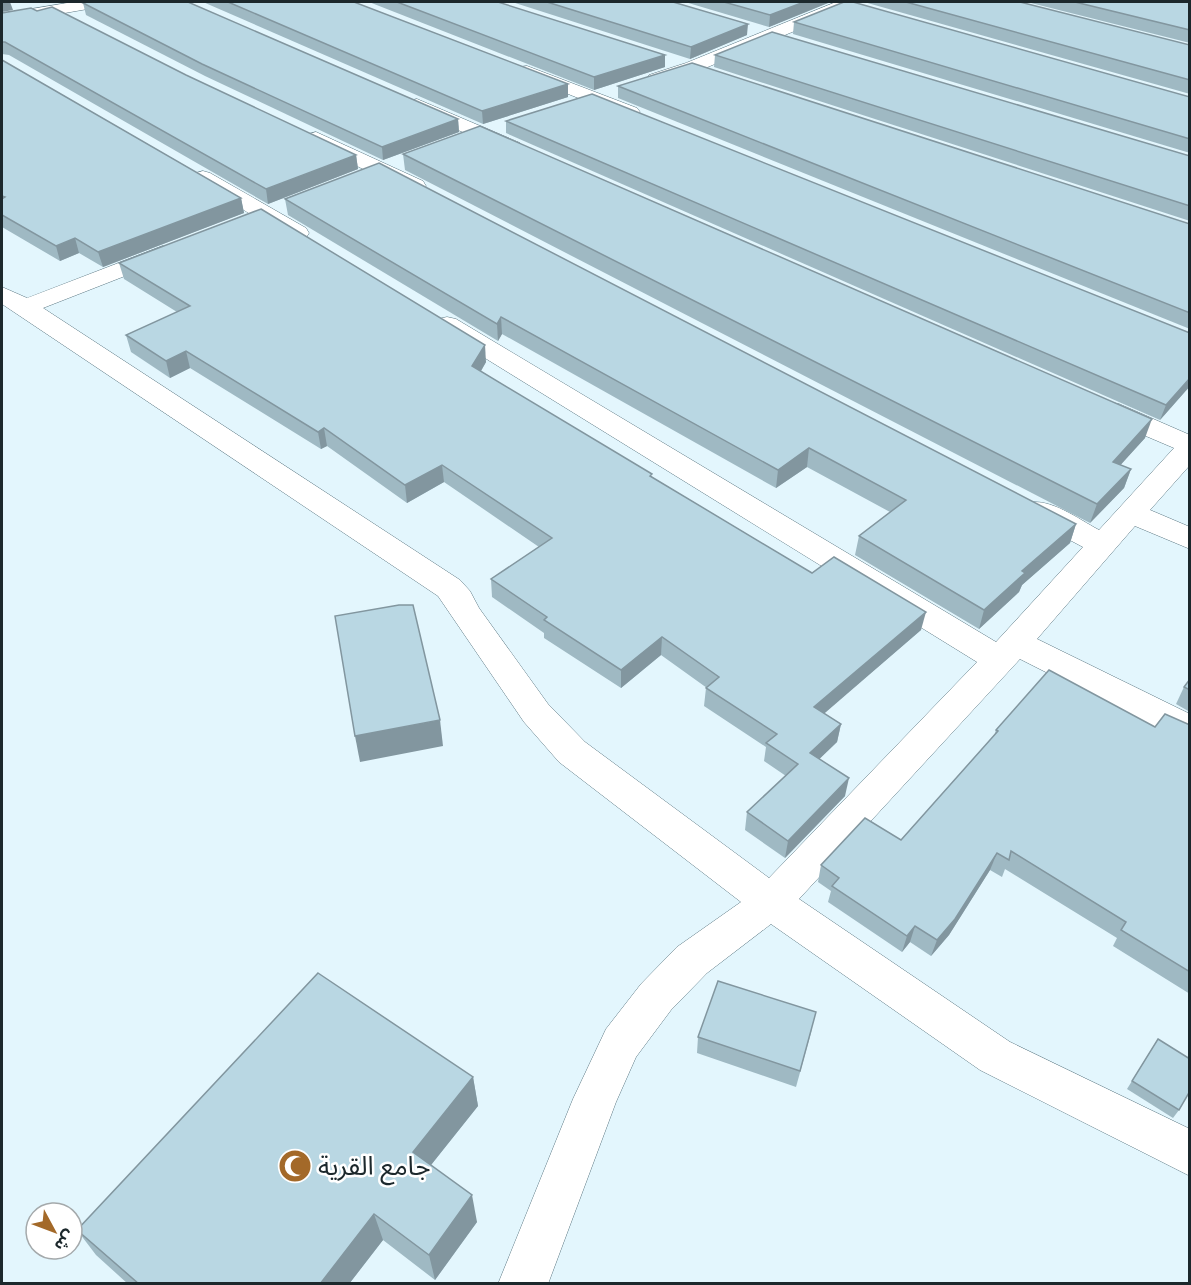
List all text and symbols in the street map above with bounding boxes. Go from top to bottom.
mosque icon: جامع القرية [277,1148,313,1184]
place label: جامع القرية [318,1150,431,1186]
north arrow [24,1201,84,1261]
text: ش [51,1226,79,1255]

